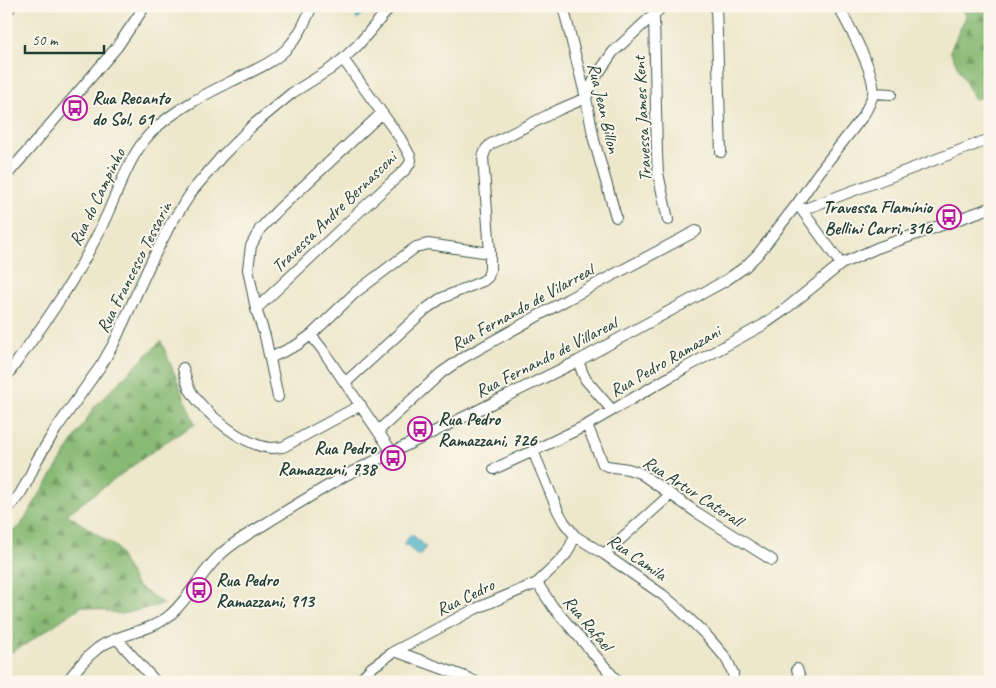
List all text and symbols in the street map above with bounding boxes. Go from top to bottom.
scale bar [25,22,104,54]
text: 50 m [32,31,59,50]
street label: Travessa James Kent [628,54,656,182]
street label: Rua Jean Billon [583,61,625,156]
place label: Rua Recanto do Sol, 61 [92,87,171,130]
bus stop icon: Rua Recanto do Sol, 61 [62,95,88,121]
street label: Rua do Campinho [64,143,131,249]
street label: Travessa Andre Bernasconi [267,145,403,277]
place label: Travessa Flamínio Bellini Carri, 316 [823,196,934,239]
street label: Rua Francesco Tessarin [91,197,177,336]
bus stop icon: Travessa Flamínio Bellini Carri, 316 [936,204,962,230]
street label: Rua Fernando de Vilarreal [447,257,600,355]
street label: Rua Fernando de Villareal [472,310,623,402]
street label: Rua Pedro Ramazani [606,319,727,402]
place label: Rua Pedro Ramazzani, 726 [438,408,538,451]
bus stop icon: Rua Pedro Ramazzani, 726 [407,416,433,442]
place label: Rua Pedro Ramazzani, 738 [278,437,378,480]
bus stop icon: Rua Pedro Ramazzani, 738 [380,445,406,471]
street label: Rua Artur Caterall [639,451,749,533]
street label: Rua Camila [603,529,672,586]
place label: Rua Pedro Ramazzani, 913 [216,569,316,612]
street label: Rua Cedro [432,573,499,620]
bus stop icon: Rua Pedro Ramazzani, 913 [186,577,212,603]
street label: Rua Rafael [559,591,619,657]

